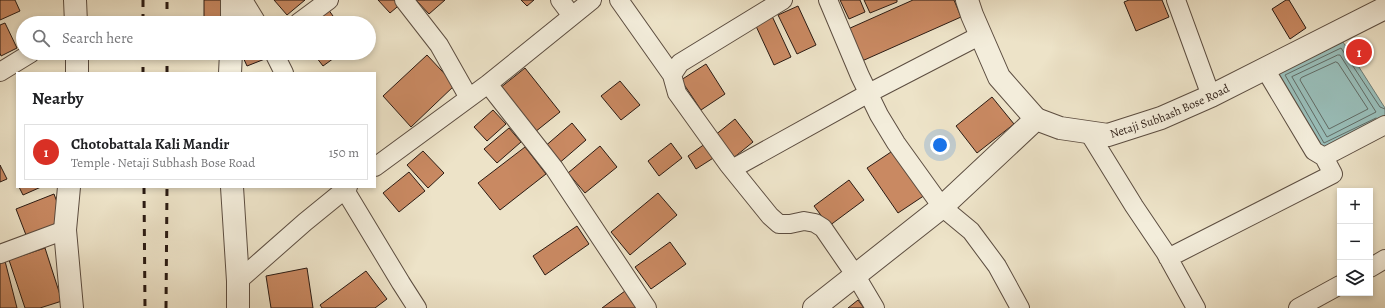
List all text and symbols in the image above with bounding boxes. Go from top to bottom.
search box [16,16,376,60]
icon: search [30,27,52,49]
text: Search here [62,28,133,48]
pin: 1 [1346,37,1372,67]
street label: Netaji Subhash Bose Road [1108,80,1232,142]
text: Nearby [32,87,83,110]
text: Chotobattala Kali Mandir [71,134,229,154]
your location [930,135,950,155]
text: 1 [44,144,48,161]
text: 150 m [329,144,359,161]
text: Temple · Netaji Subhash Bose Road [71,154,255,171]
map controls [1337,188,1373,296]
button: + [1337,188,1373,224]
button: − [1337,224,1373,260]
button: layers [1337,260,1373,296]

